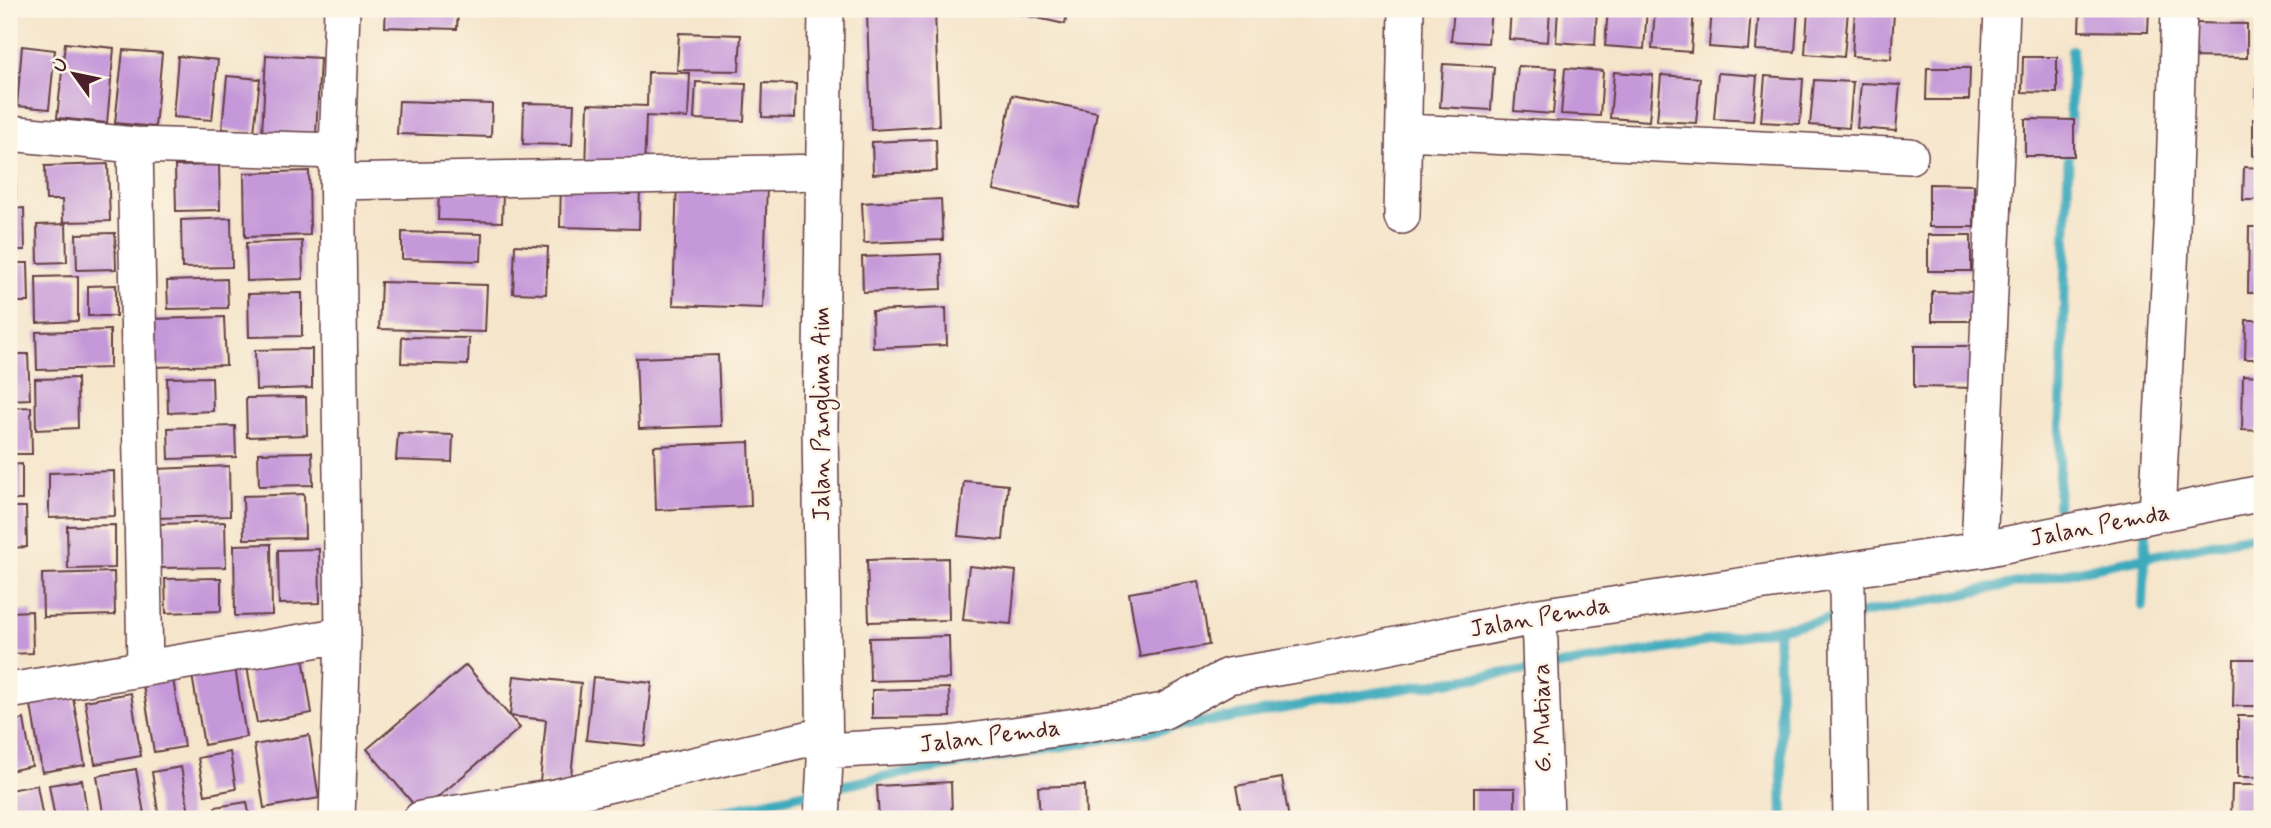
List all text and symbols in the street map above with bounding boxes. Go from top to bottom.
north arrow [38,38,108,108]
text: U [47,54,75,78]
street label: Jalan Panglima Aim [807,307,840,521]
street label: Jalan Pemda [2028,497,2172,555]
street label: Jalan Pemda [1468,590,1612,646]
street label: G. Mutiara [1527,663,1559,773]
street label: Jalan Pemda [918,713,1062,761]

